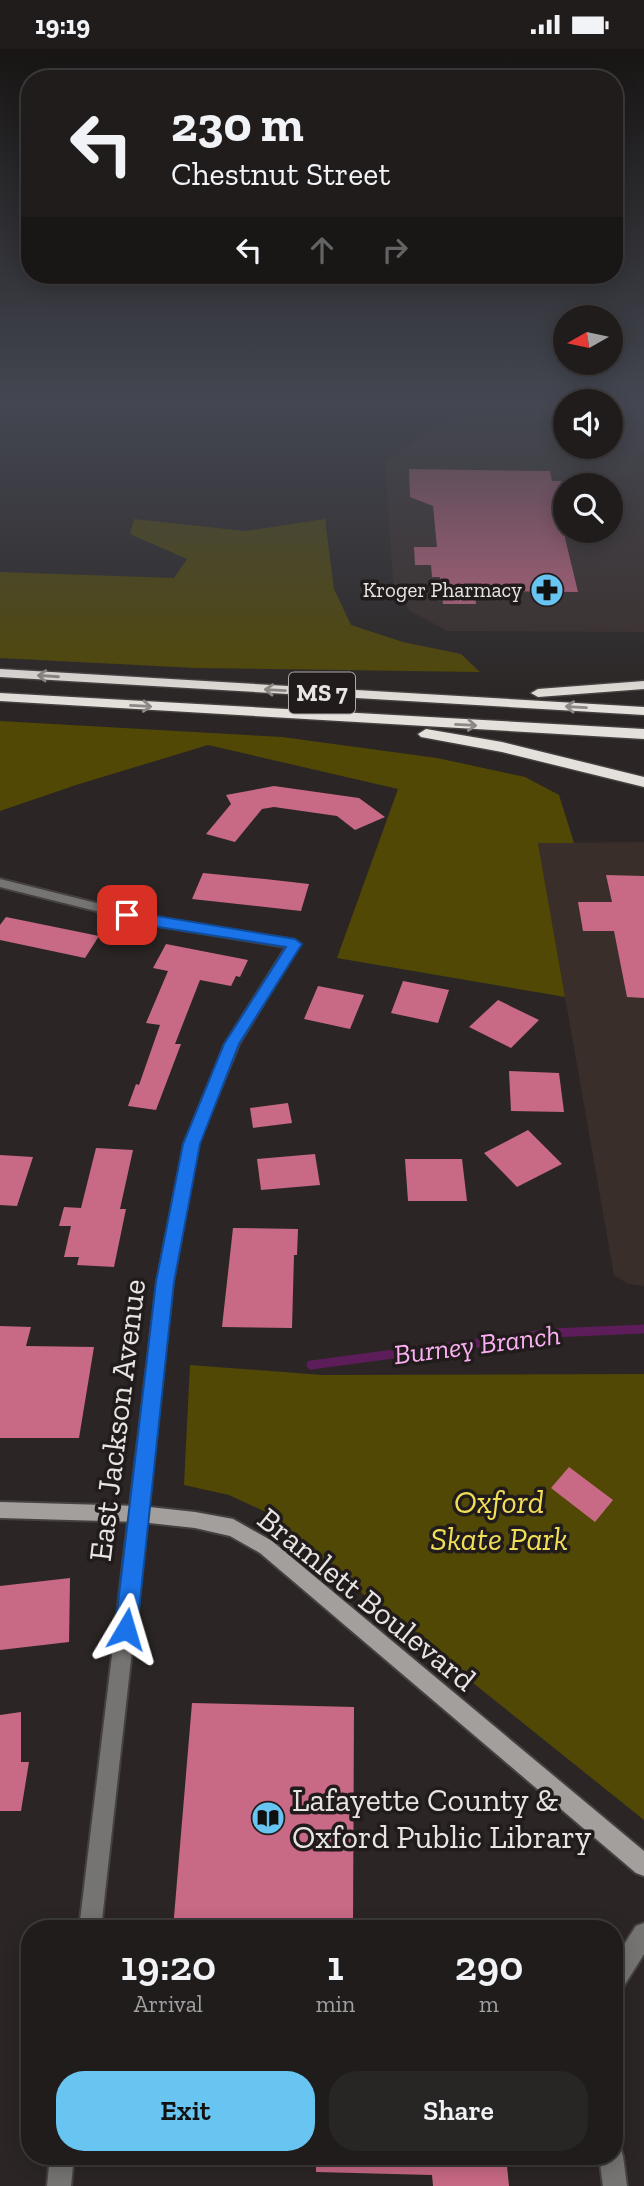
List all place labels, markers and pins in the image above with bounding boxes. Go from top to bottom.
pharmacy icon: Kroger Pharmacy [528,571,566,609]
place label: Kroger Pharmacy [363,577,522,602]
pin [97,885,157,945]
place label: Lafayette County & Oxford Public Library [292,1781,592,1856]
library icon: Lafayette County & Oxford Public Library [249,1799,287,1837]

